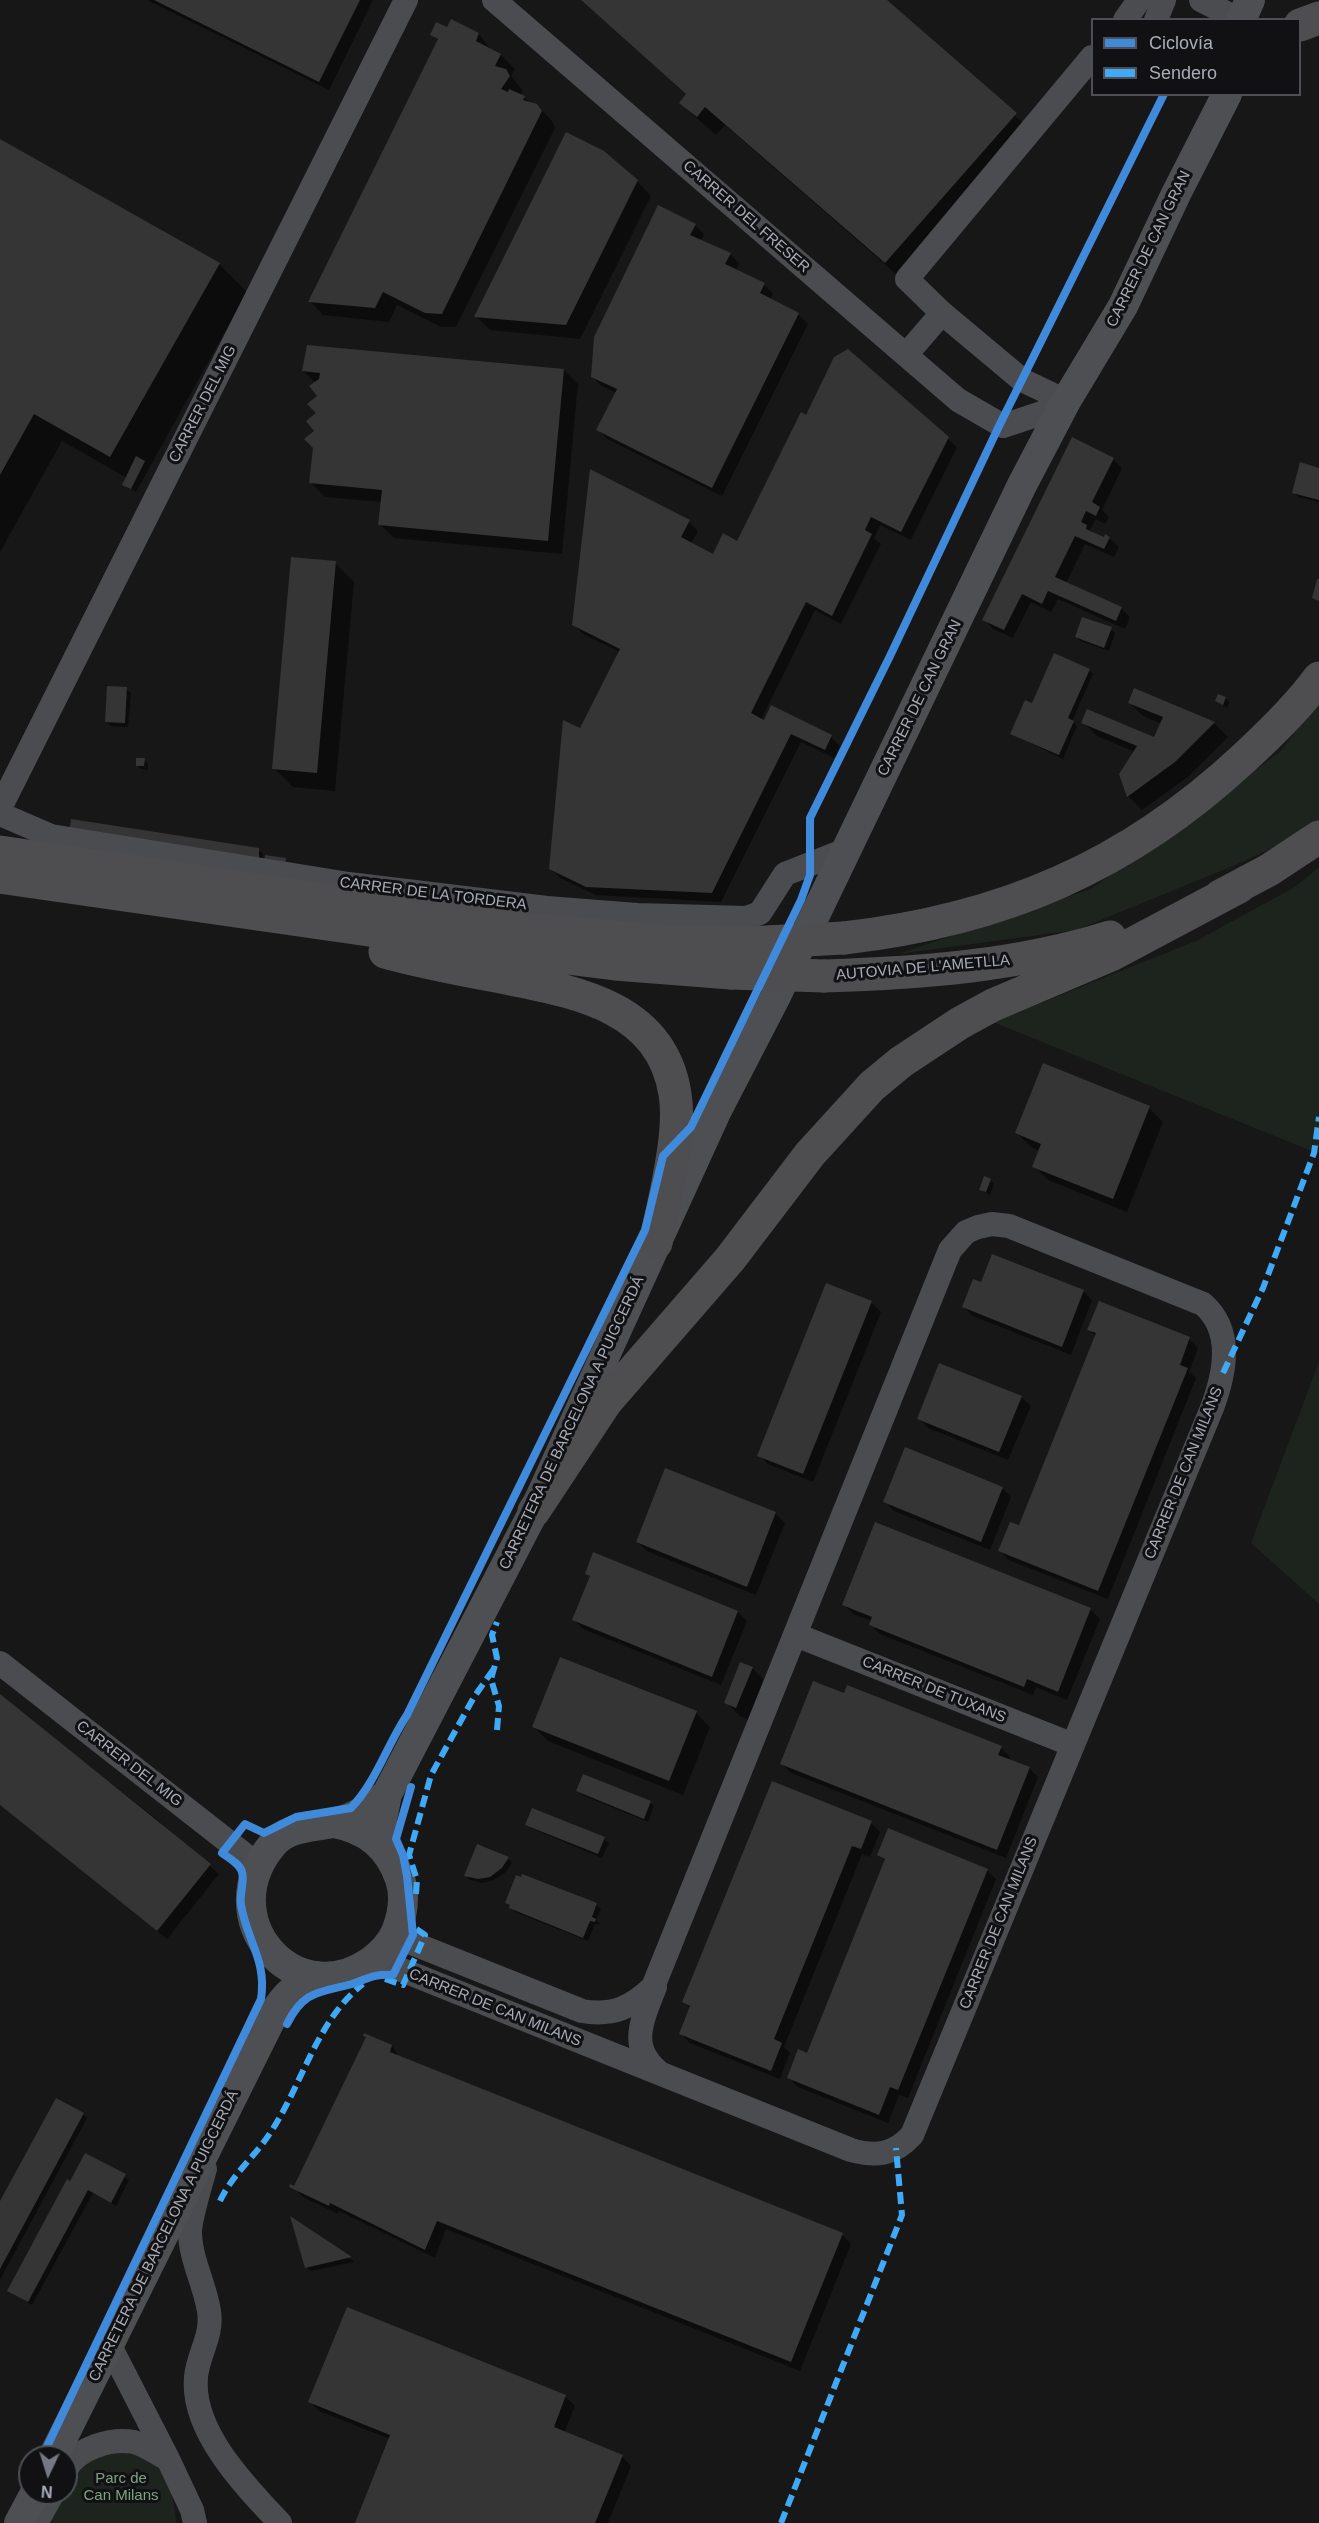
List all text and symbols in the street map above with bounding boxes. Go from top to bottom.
legend [1091,18,1301,96]
text: Ciclovía [1149,33,1213,53]
text: Sendero [1149,63,1217,83]
street label: CARRER DEL FRESER [679,157,813,277]
street label: CARRER DE CAN GRAN [1103,168,1195,330]
street label: CARRER DEL MIG [166,342,240,466]
street label: CARRER DE CAN GRAN [874,617,966,779]
street label: CARRER DE LA TORDERA [339,874,527,914]
street label: AUTOVIA DE L'AMETLLA [835,951,1011,985]
street label: CARRETERA DE BARCELONA A PUIGCERDÁ [496,1273,648,1573]
street label: CARRER DE CAN MILANS [1141,1384,1227,1562]
street label: CARRER DE TUXANS [860,1653,1008,1727]
street label: CARRER DEL MIG [73,1717,185,1811]
street label: CARRER DE CAN MILANS [956,1834,1042,2012]
street label: CARRER DE CAN MILANS [406,1965,584,2051]
street label: CARRETERA DE BARCELONA A PUIGCERDÁ [85,2087,243,2385]
north arrow [18,2445,78,2505]
park label: Parc de Can Milans [83,2470,159,2505]
text: N [40,2483,53,2500]

